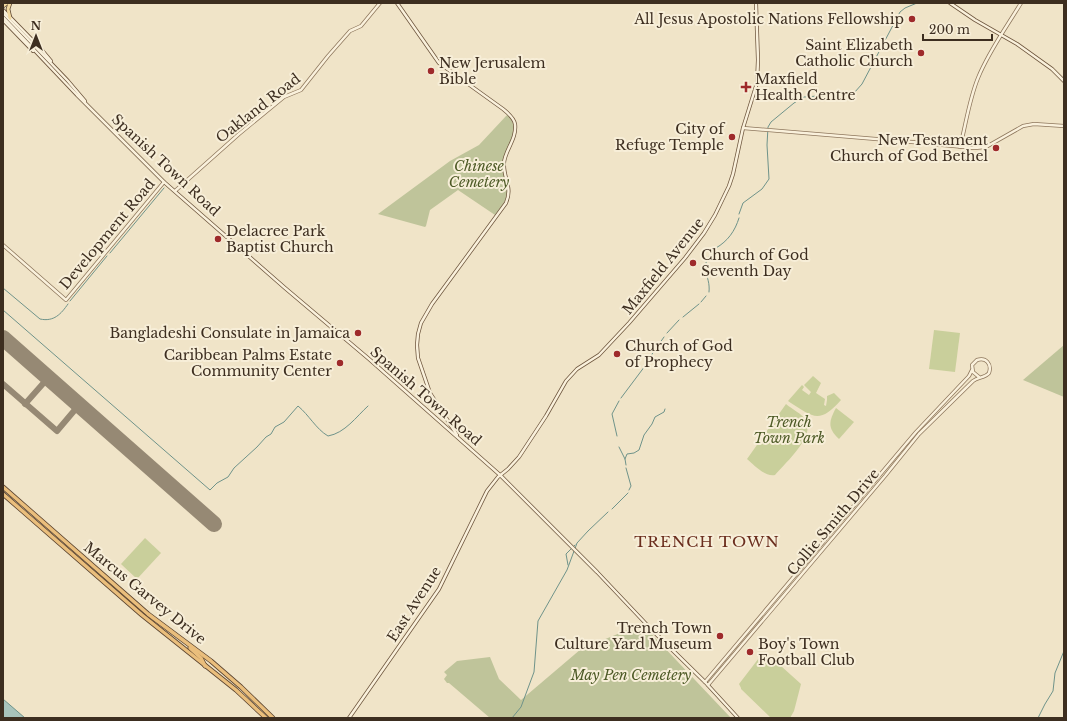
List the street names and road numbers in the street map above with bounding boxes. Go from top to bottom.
street label: Oakland Road [212,69,304,147]
street label: Spanish Town Road [108,110,224,220]
street label: Development Road [55,175,159,293]
street label: Maxfield Avenue [618,214,708,318]
street label: Spanish Town Road [367,343,486,450]
street label: Collie Smith Drive [783,465,883,579]
street label: Marcus Garvey Drive [80,538,210,648]
street label: East Avenue [383,563,445,645]

